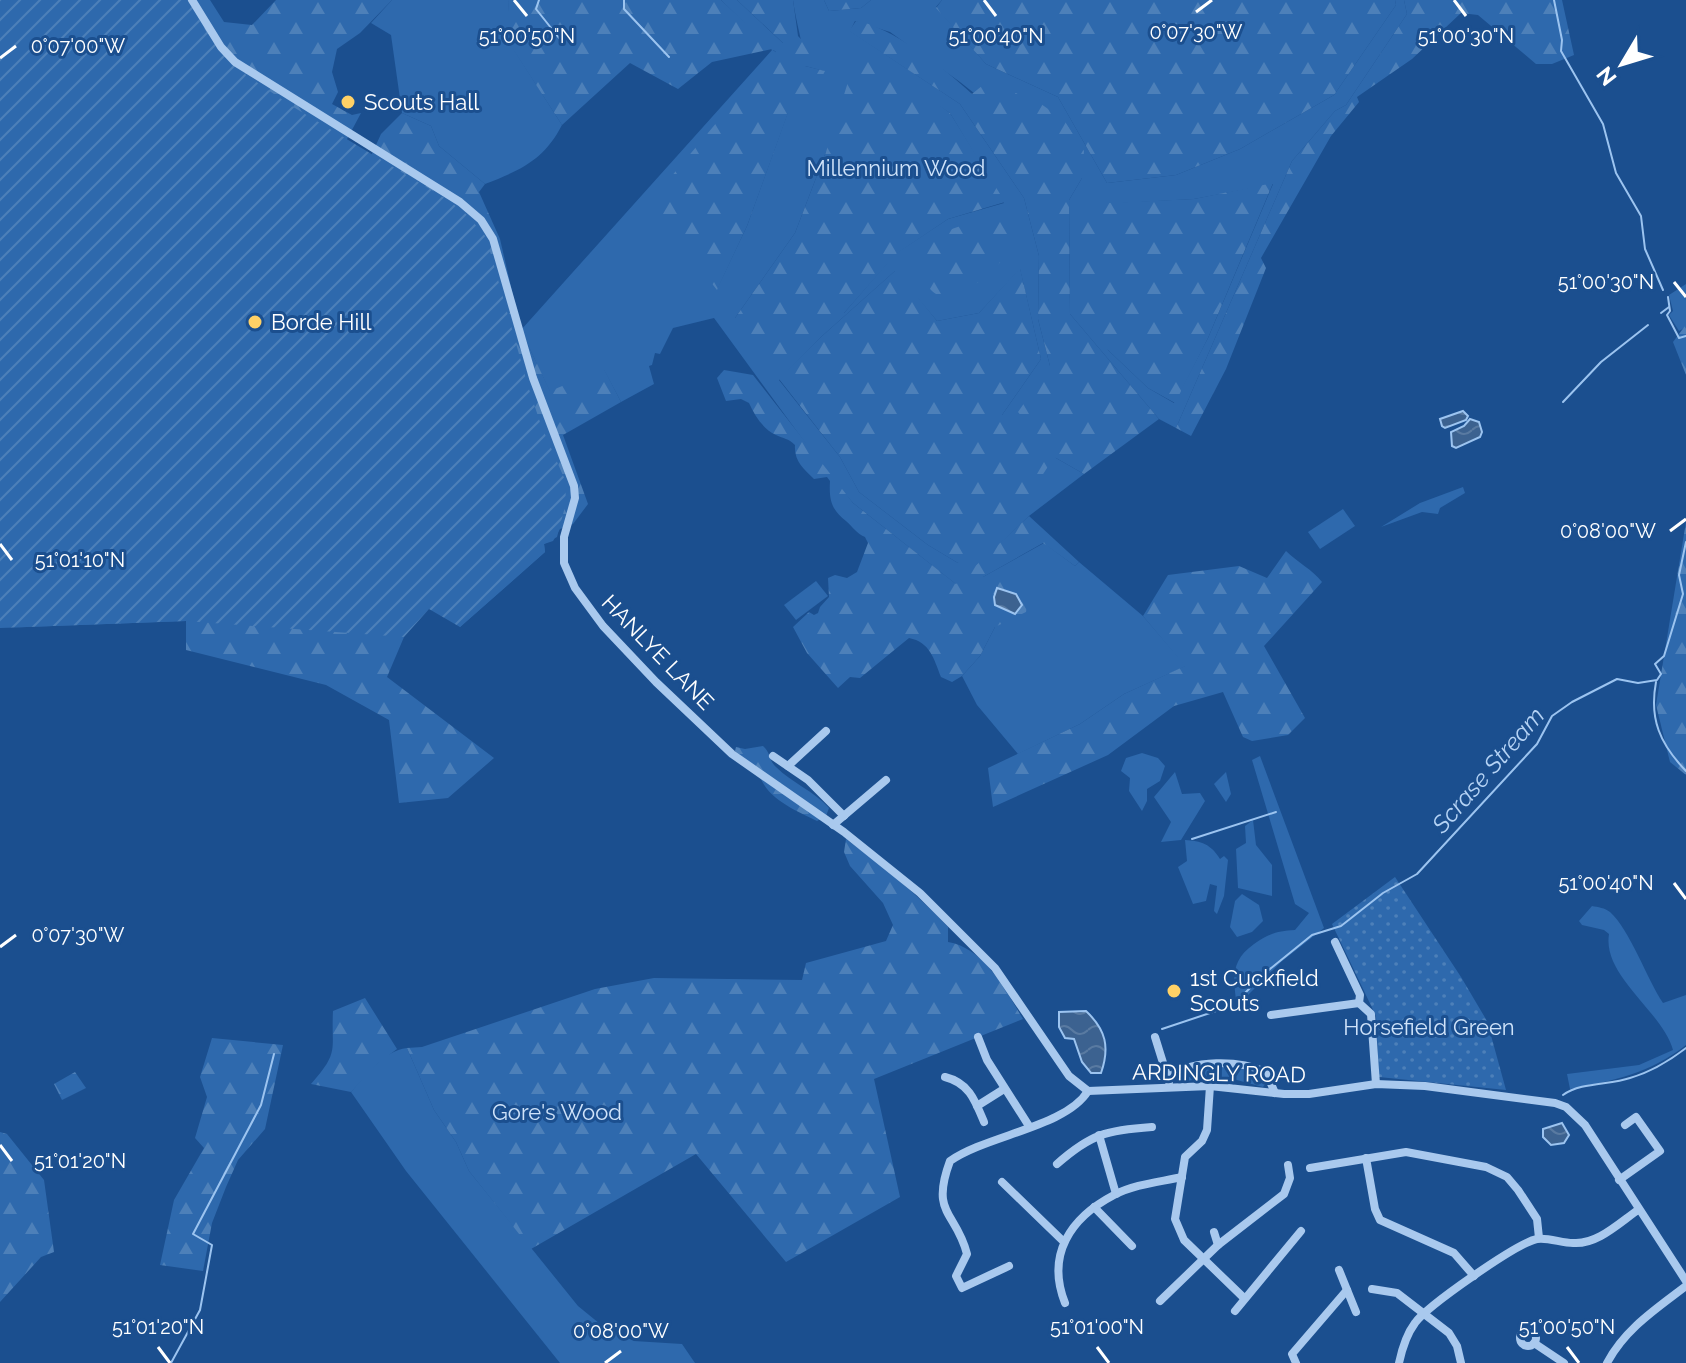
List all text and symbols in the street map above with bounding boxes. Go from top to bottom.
text: 0°07'30"W [1150,20,1243,44]
text: 51°00'50"N [479,24,575,48]
text: 51°00'40"N [948,24,1044,48]
text: 51°00'30"N [1418,24,1514,48]
north arrow [1582,24,1662,104]
text: 0°07'00"W [31,34,125,58]
text: N [1591,62,1622,91]
place label: Scouts Hall [364,89,479,115]
marker: Scouts Hall [339,93,357,111]
park label: Millennium Wood [807,155,985,181]
text: 51°00'30"N [1558,270,1654,294]
place label: Borde Hill [271,309,371,335]
marker: Borde Hill [246,313,264,331]
text: 0°08'00"W [1560,519,1656,543]
text: 51°01'10"N [35,548,125,572]
street label: HANLYE LANE [597,589,719,715]
water label: Scrase Stream [1425,701,1550,839]
text: 51°00'40"N [1558,871,1654,895]
text: 0°07'30"W [32,923,125,947]
place label: 1st Cuckfield Scouts [1190,965,1319,1016]
marker: 1st Cuckfield Scouts [1165,982,1183,1000]
park label: Horsefield Green [1343,1014,1515,1040]
street label: ARDINGLY ROAD [1132,1058,1306,1088]
park label: Gore's Wood [492,1099,622,1125]
text: 51°01'20"N [34,1149,126,1173]
text: 51°01'20"N [112,1315,204,1339]
text: 51°01'00"N [1050,1315,1144,1339]
text: 51°00'50"N [1519,1315,1615,1339]
text: 0°08'00"W [573,1319,669,1343]

